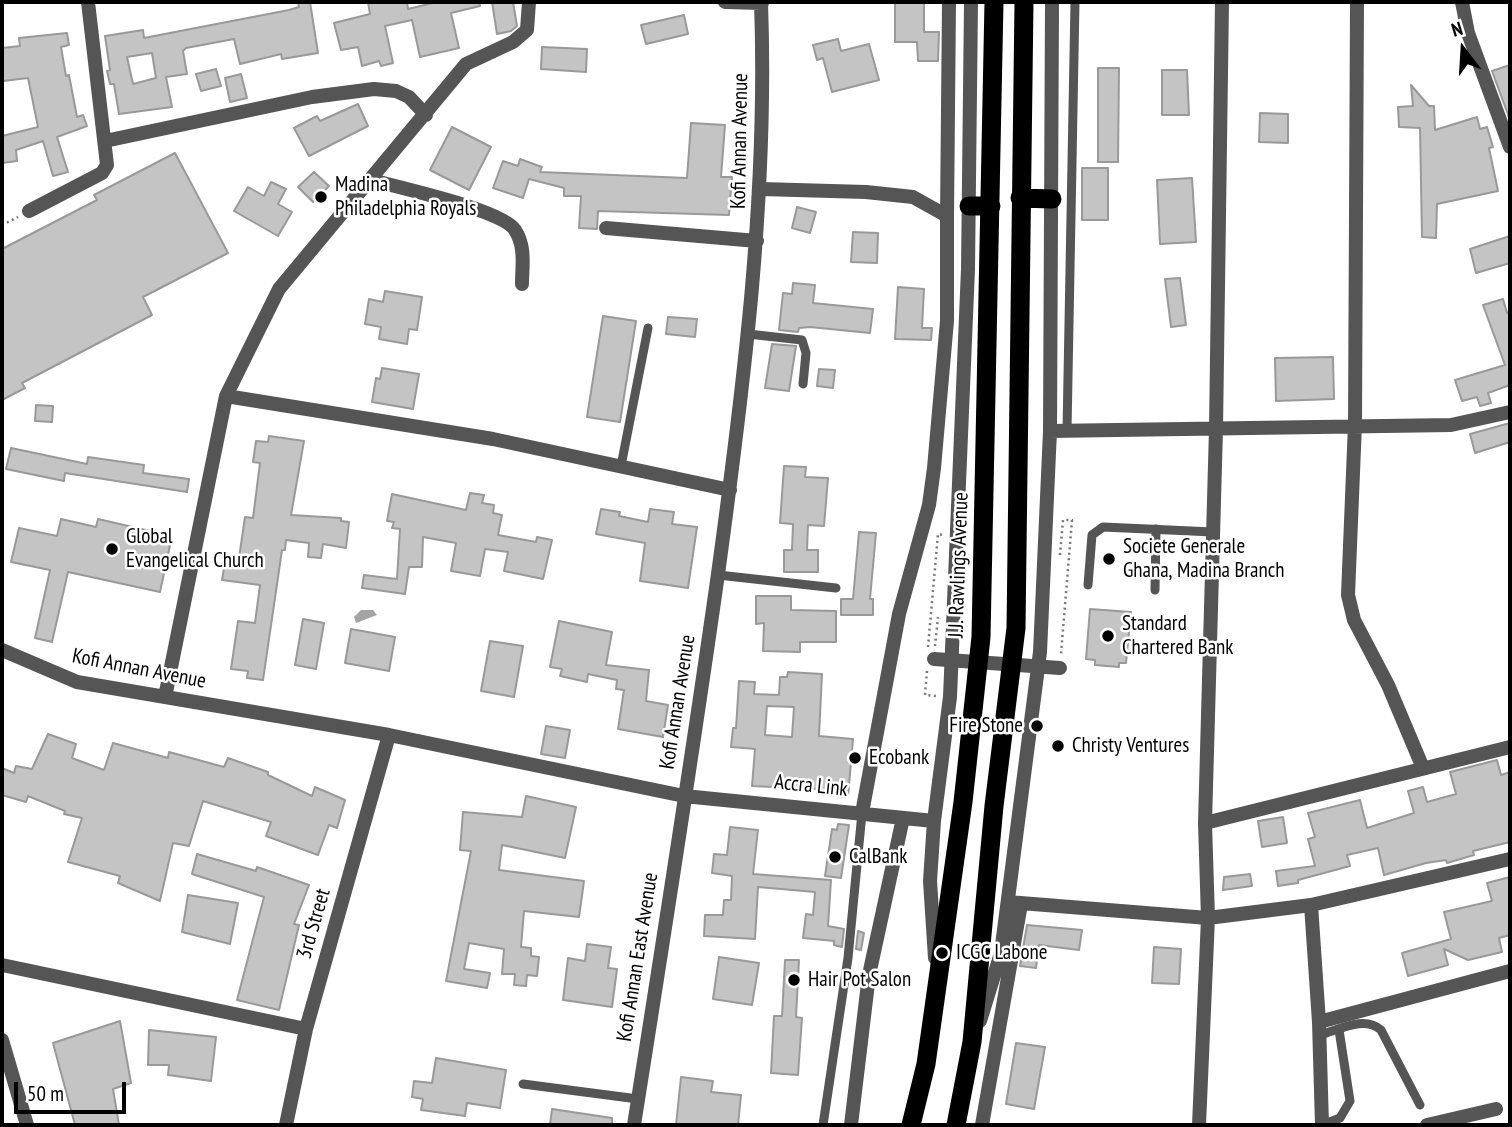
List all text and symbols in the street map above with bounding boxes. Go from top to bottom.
north arrow [1428,14,1498,84]
text: N [1448,16,1465,42]
street label: Kofi Annan Avenue [726,73,754,209]
place label: Madina Philadelphia Royals [335,172,476,222]
marker: Madina Philadelphia Royals [313,189,329,205]
street label: J.J. Rawlings Avenue [944,492,974,638]
place label: Global Evangelical Church [126,524,264,574]
place label: Societe Generale Ghana, Madina Branch [1123,534,1284,584]
marker: Global Evangelical Church [104,541,120,557]
marker: Societe Generale Ghana, Madina Branch [1101,551,1117,567]
place label: Standard Chartered Bank [1122,611,1233,661]
marker: Standard Chartered Bank [1100,628,1116,644]
street label: Kofi Annan Avenue [655,633,701,771]
street label: Kofi Annan Avenue [70,644,208,694]
place label: Fire Stone [949,713,1023,739]
marker: Fire Stone [1029,718,1045,734]
place label: Christy Ventures [1072,733,1189,759]
marker: Christy Ventures [1050,738,1066,754]
place label: Ecobank [869,745,929,771]
marker: Ecobank [847,750,863,766]
street label: Accra Link [773,770,849,802]
place label: CalBank [849,844,907,870]
marker: CalBank [827,849,843,865]
street label: Kofi Annan East Avenue [612,871,664,1043]
street label: 3rd Street [292,886,336,962]
place label: ICGC Labone [956,940,1047,966]
marker: ICGC Labone [934,945,950,961]
place label: Hair Pot Salon [808,967,911,993]
marker: Hair Pot Salon [786,972,802,988]
scale bar [18,1068,130,1112]
text: 50 m [27,1080,64,1107]

